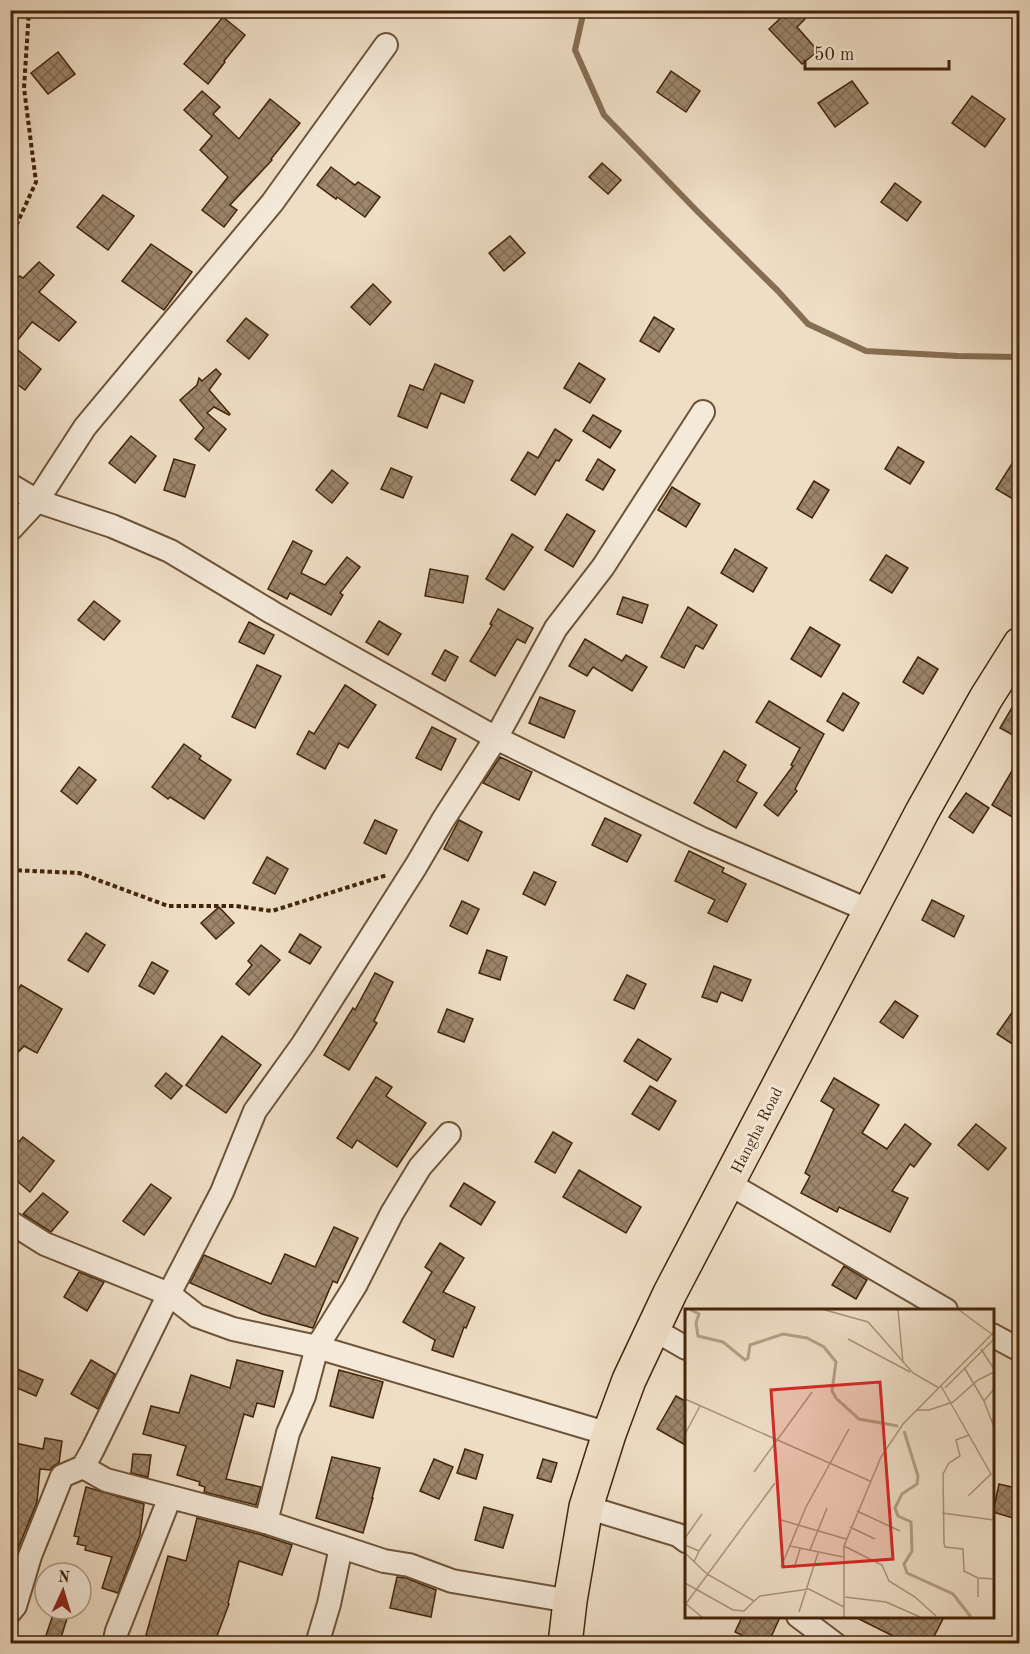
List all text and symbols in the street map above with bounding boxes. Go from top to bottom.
scale bar [805,33,949,71]
text: 50 m [814,46,854,64]
street label: Hangha Road [729,1085,786,1177]
inset map [685,1309,994,1618]
north arrow [33,1561,93,1621]
text: N [57,1570,71,1586]

